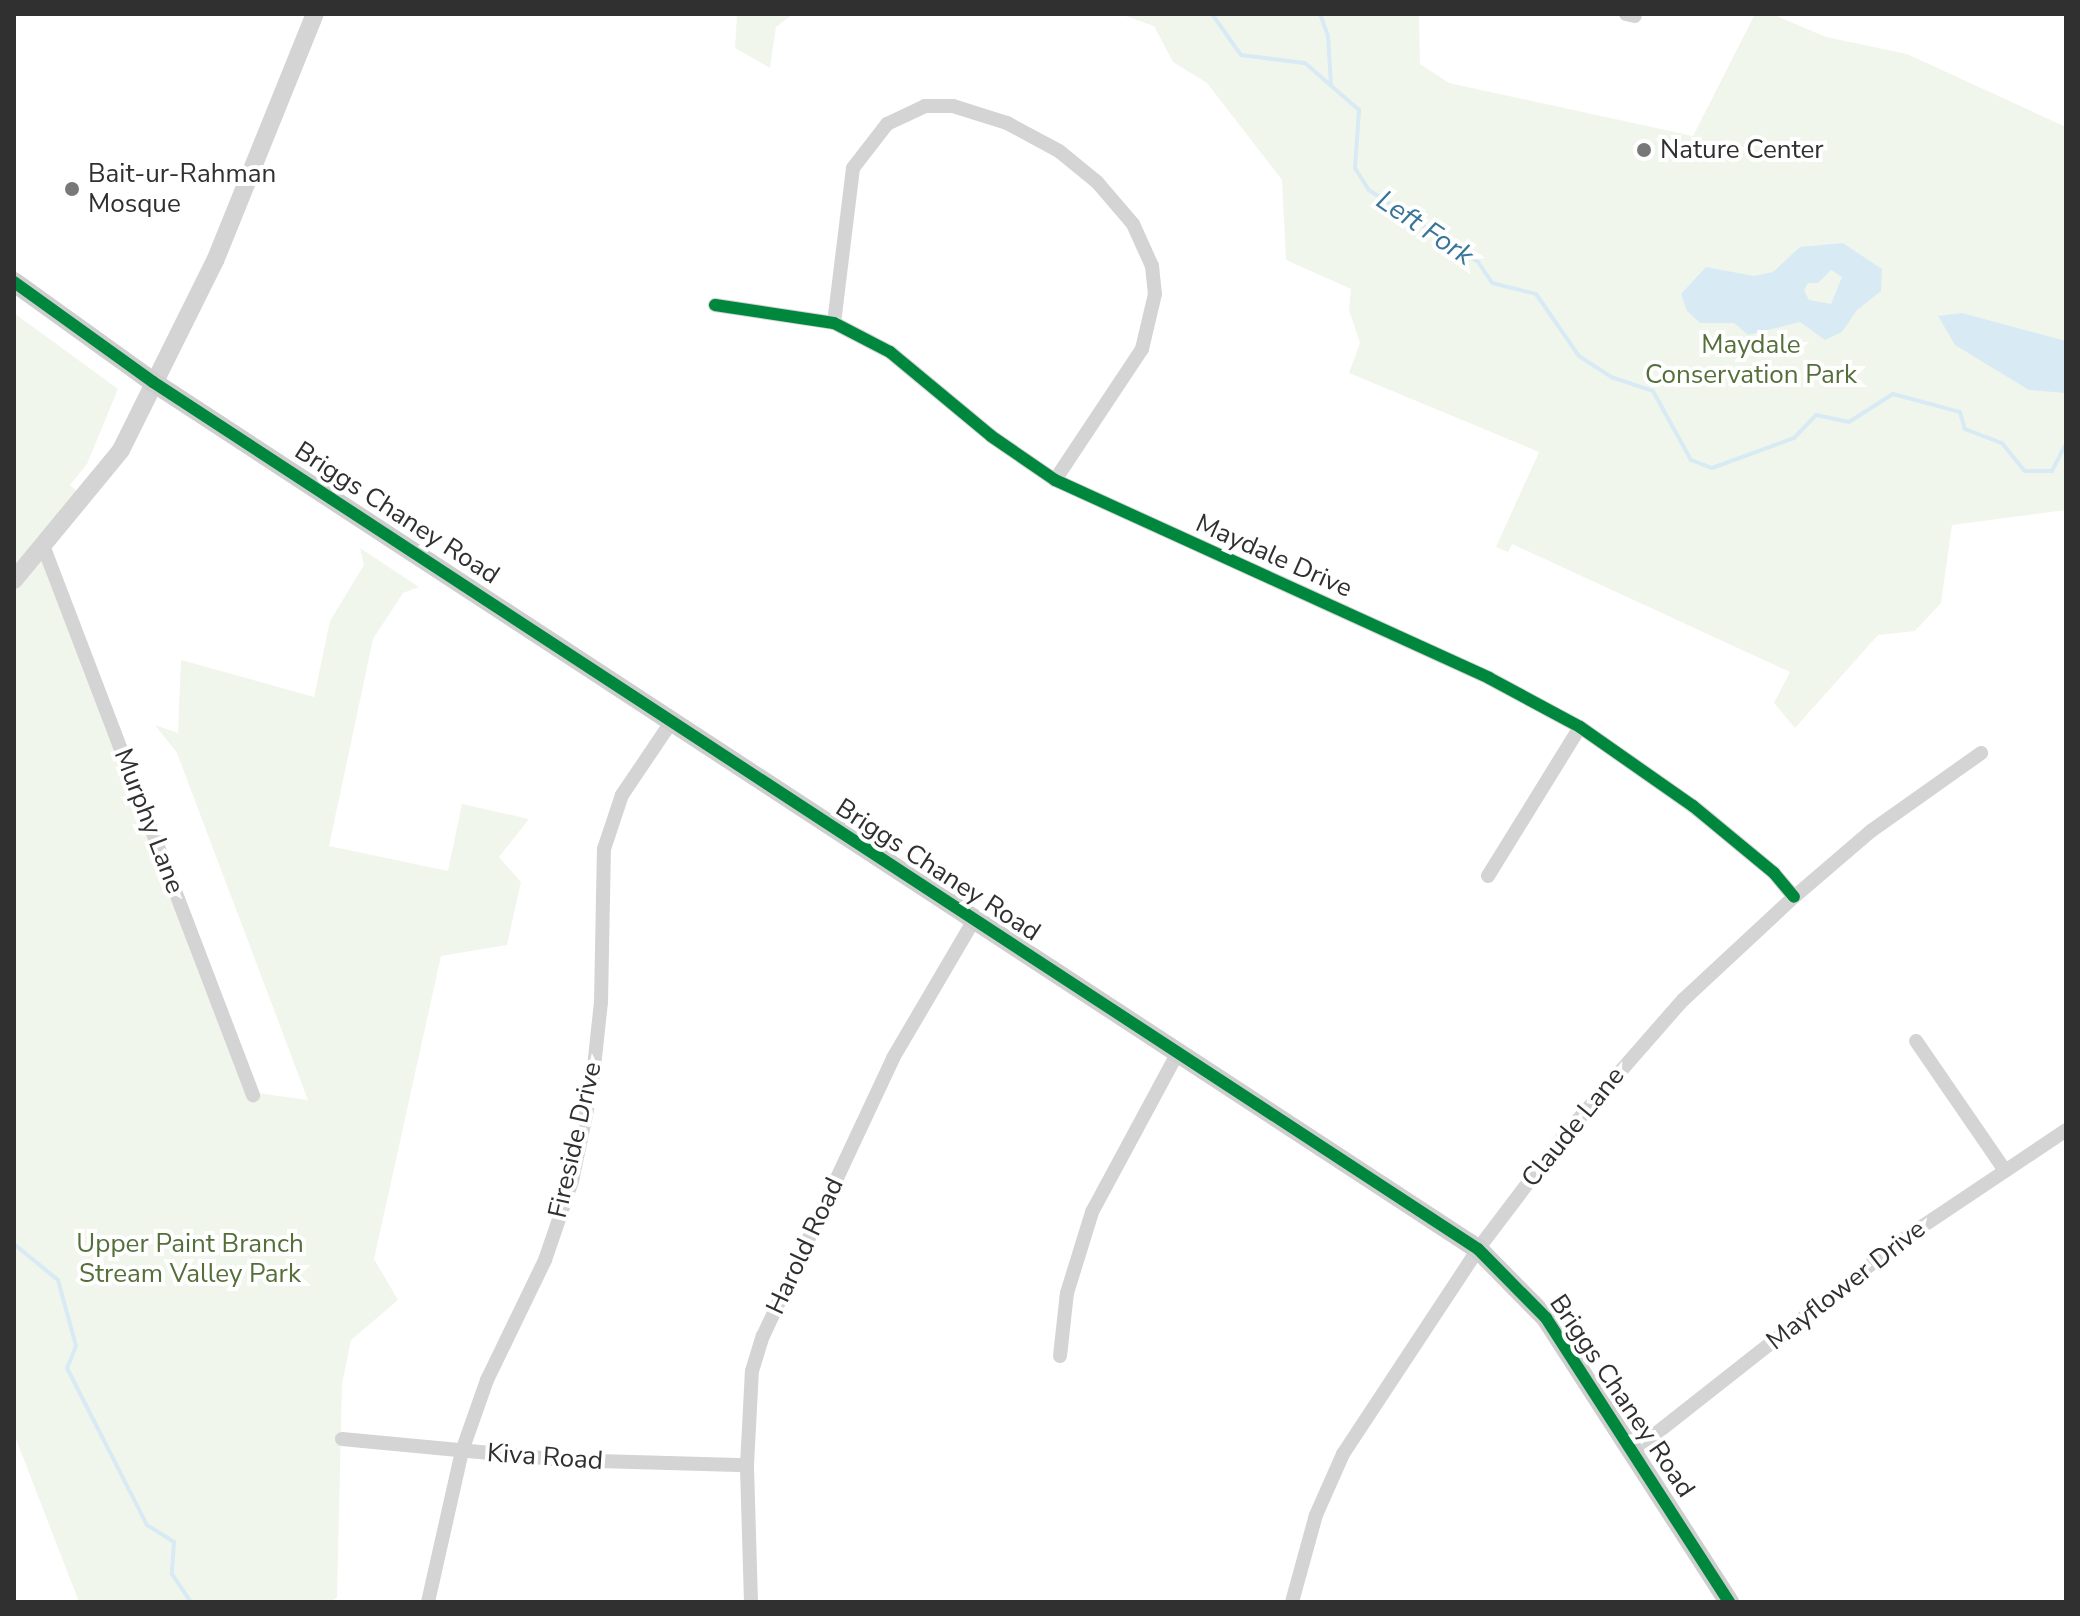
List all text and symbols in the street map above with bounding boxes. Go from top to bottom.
place label: Nature Center [1660,134,1824,166]
marker: Nature Center [1635,141,1653,159]
place label: Bait-ur-Rahman Mosque [88,158,276,220]
marker: Bait-ur-Rahman Mosque [63,180,81,198]
water label: Left Fork [1370,183,1480,273]
park label: Maydale Conservation Park [1645,329,1857,390]
street label: Briggs Chaney Road [289,435,505,591]
street label: Maydale Drive [1191,508,1357,604]
street label: Murphy Lane [107,744,191,898]
street label: Briggs Chaney Road [830,792,1046,948]
street label: Fireside Drive [542,1059,608,1221]
street label: Claude Lane [1515,1061,1631,1193]
street label: Harold Road [760,1173,850,1319]
street label: Mayflower Drive [1760,1213,1932,1357]
park label: Upper Paint Branch Stream Valley Park [76,1228,304,1290]
street label: Briggs Chaney Road [1543,1289,1701,1503]
street label: Kiva Road [486,1437,604,1477]

